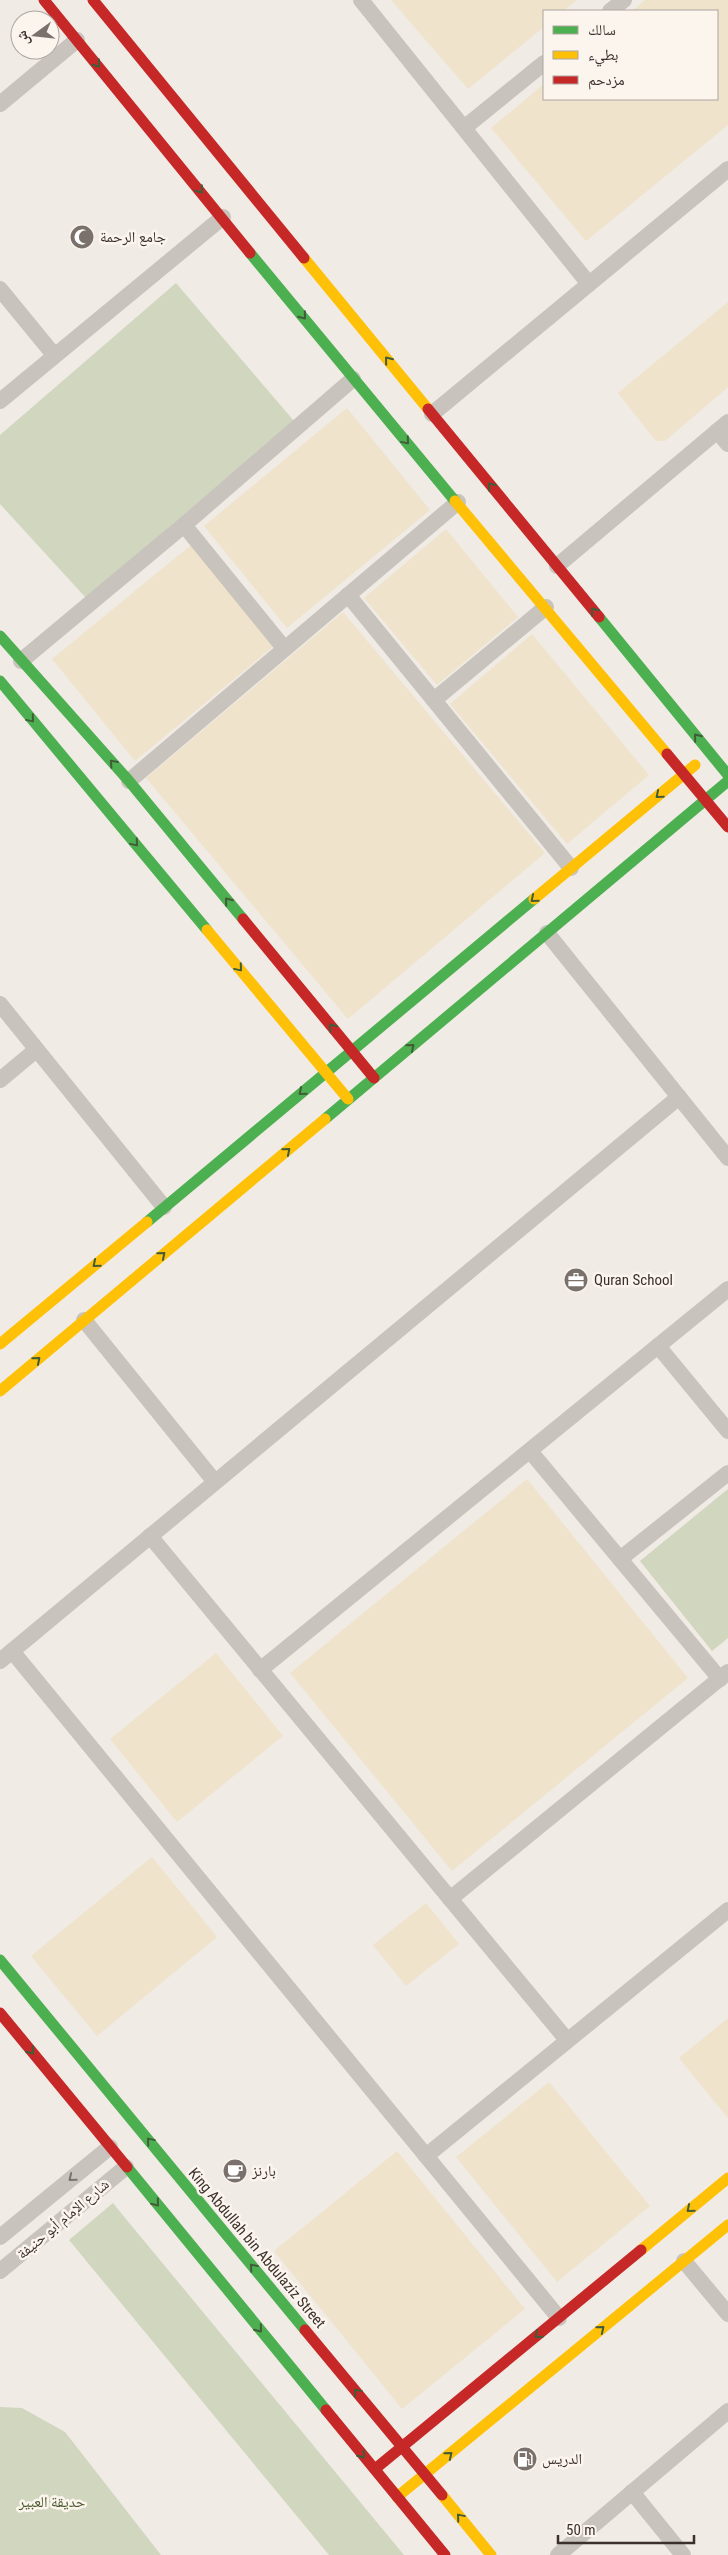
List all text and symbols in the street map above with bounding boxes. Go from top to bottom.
north arrow [10,10,60,60]
legend [543,10,718,100]
text: سالك [588,21,616,39]
text: ش [13,29,33,48]
text: بطيء [588,46,618,67]
one-way arrow [92,59,101,68]
text: مزدحم [588,71,625,90]
one-way arrow [195,184,203,193]
mosque icon: جامع الرحمة [69,224,95,250]
place label: جامع الرحمة [100,228,167,247]
one-way arrow [297,310,305,319]
one-way arrow [385,357,394,366]
one-way arrow [401,436,410,445]
one-way arrow [488,482,497,491]
one-way arrow [592,608,600,617]
one-way arrow [26,713,35,722]
one-way arrow [695,734,703,743]
one-way arrow [110,760,119,769]
one-way arrow [656,789,665,797]
one-way arrow [130,838,139,847]
one-way arrow [531,893,540,901]
one-way arrow [225,898,234,907]
one-way arrow [234,963,243,972]
one-way arrow [328,1023,337,1032]
one-way arrow [405,1044,414,1052]
one-way arrow [298,1087,307,1096]
one-way arrow [281,1148,290,1157]
one-way arrow [156,1253,165,1261]
one-way arrow [93,1258,102,1266]
office icon: Quran School [563,1267,589,1293]
place label: Quran School [594,1271,673,1289]
one-way arrow [32,1356,41,1365]
one-way arrow [25,2045,34,2054]
one-way arrow [146,2138,155,2147]
cafe icon: بارنز [222,2158,248,2184]
place label: بارنز [251,2162,276,2180]
street label: King Abdullah bin Abdulaziz Street [185,2164,329,2332]
one-way arrow [69,2172,78,2181]
street label: شارع الإمام أبو حنيفة [13,2175,113,2264]
one-way arrow [151,2198,160,2207]
one-way arrow [687,2203,696,2212]
one-way arrow [251,2264,259,2273]
one-way arrow [254,2323,262,2332]
one-way arrow [595,2327,604,2335]
one-way arrow [535,2329,544,2337]
one-way arrow [354,2389,362,2398]
fuel station icon: الدريس [512,2446,538,2472]
one-way arrow [357,2449,366,2458]
place label: الدريس [542,2450,582,2469]
one-way arrow [443,2451,452,2460]
park label: حديقة العبير [18,2493,86,2511]
scale bar [558,2512,694,2544]
one-way arrow [457,2514,466,2523]
text: 50 m [566,2521,596,2539]

